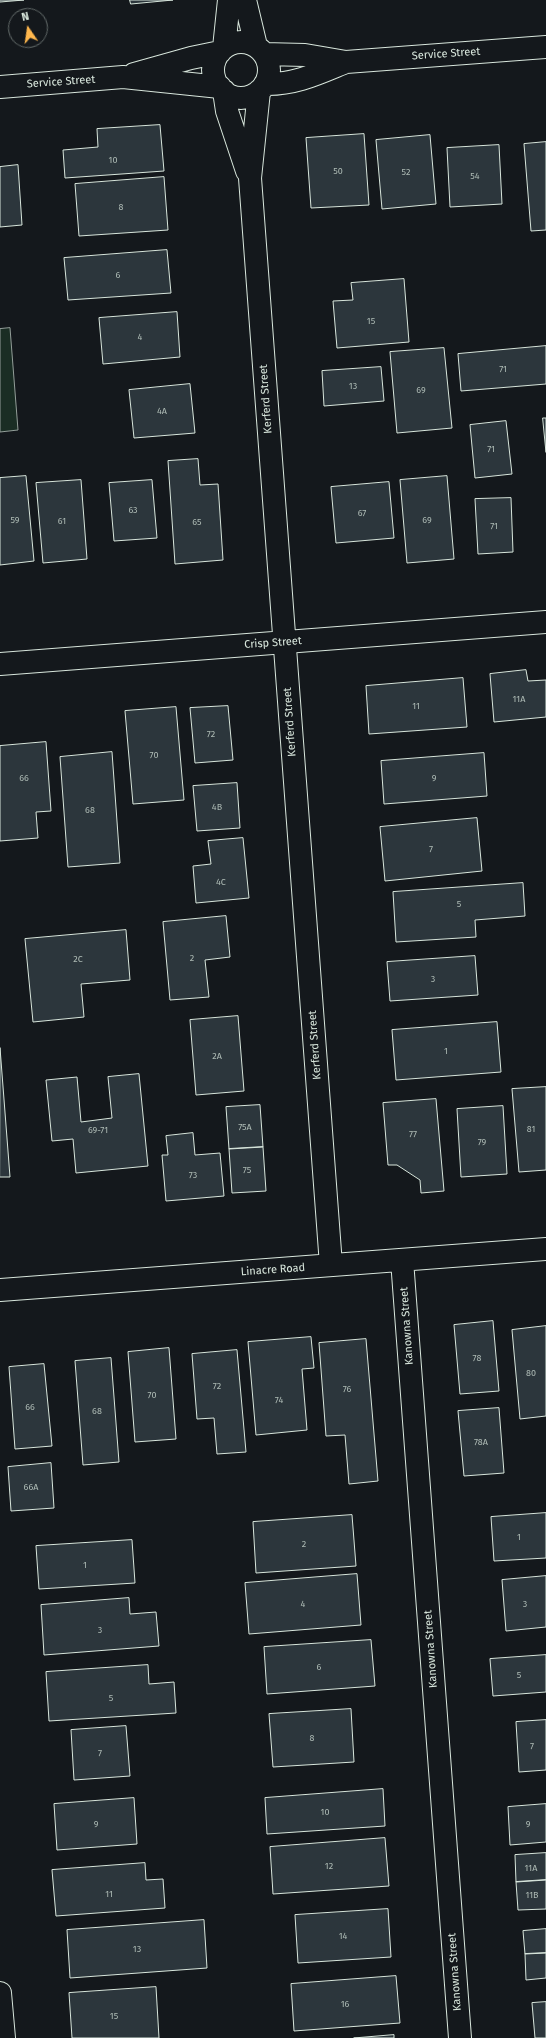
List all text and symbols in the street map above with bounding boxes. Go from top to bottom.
north arrow [8,8,48,48]
text: N [20,10,30,24]
street label: Service Street [411,45,481,63]
street label: Service Street [26,73,96,91]
house number: 10 [109,155,117,165]
house number: 50 [333,166,343,176]
house number: 52 [402,167,410,177]
house number: 54 [470,171,480,181]
house number: 8 [119,202,123,212]
house number: 6 [116,270,120,280]
house number: 15 [367,316,375,326]
house number: 4 [138,332,142,342]
street label: Kerferd Street [257,364,275,434]
house number: 71 [499,364,507,374]
house number: 13 [349,381,357,391]
house number: 69 [416,385,426,395]
house number: 4A [157,406,167,416]
house number: 71 [487,444,495,454]
house number: 63 [128,505,138,515]
house number: 67 [358,508,366,518]
house number: 59 [10,515,20,525]
house number: 69 [422,515,432,525]
house number: 61 [58,516,66,526]
house number: 65 [192,517,202,527]
house number: 71 [490,521,498,531]
street label: Crisp Street [244,634,302,652]
street label: Kerferd Street [281,687,299,757]
house number: 11A [513,694,525,704]
house number: 11 [412,701,420,711]
house number: 72 [207,729,215,739]
house number: 70 [150,750,158,760]
house number: 66 [19,773,29,783]
house number: 9 [432,773,436,783]
house number: 4B [212,802,222,812]
house number: 68 [85,805,95,815]
house number: 7 [429,844,433,854]
house number: 4C [216,877,226,887]
house number: 5 [457,899,461,909]
house number: 2 [190,953,194,963]
house number: 2C [73,954,83,964]
house number: 3 [431,974,435,984]
street label: Kerferd Street [306,1010,324,1080]
house number: 1 [444,1046,448,1056]
house number: 2A [212,1051,222,1061]
house number: 75A [238,1122,252,1132]
house number: 81 [527,1124,535,1134]
house number: 69-71 [88,1125,108,1135]
house number: 77 [409,1129,417,1139]
house number: 79 [478,1137,486,1147]
house number: 75 [243,1165,251,1175]
house number: 73 [189,1170,197,1180]
street label: Linacre Road [240,1261,306,1279]
street label: Kanowna Street [398,1286,416,1366]
house number: 78 [473,1353,481,1363]
house number: 80 [526,1368,536,1378]
house number: 72 [213,1381,221,1391]
house number: 76 [343,1384,351,1394]
house number: 70 [148,1390,156,1400]
house number: 74 [275,1395,283,1405]
house number: 66 [25,1402,35,1412]
house number: 68 [92,1406,102,1416]
house number: 78A [474,1437,488,1447]
house number: 66A [24,1482,38,1492]
house number: 1 [517,1532,521,1542]
house number: 2 [302,1539,306,1549]
house number: 1 [83,1560,87,1570]
house number: 4 [301,1599,305,1609]
house number: 3 [523,1599,527,1609]
street label: Kanowna Street [422,1609,440,1689]
house number: 3 [98,1625,102,1635]
house number: 6 [317,1662,321,1672]
house number: 5 [517,1670,521,1680]
house number: 5 [109,1693,113,1703]
house number: 8 [310,1733,314,1743]
house number: 7 [530,1741,534,1751]
house number: 7 [98,1748,102,1758]
house number: 10 [321,1807,329,1817]
house number: 9 [94,1819,98,1829]
house number: 9 [526,1819,530,1829]
house number: 12 [325,1861,333,1871]
house number: 11A [525,1863,537,1873]
house number: 11 [105,1889,113,1899]
house number: 11B [525,1890,539,1900]
house number: 14 [339,1931,347,1941]
street label: Kanowna Street [446,1932,464,2012]
house number: 13 [133,1944,141,1954]
house number: 16 [341,1999,349,2009]
house number: 15 [110,2011,118,2021]

